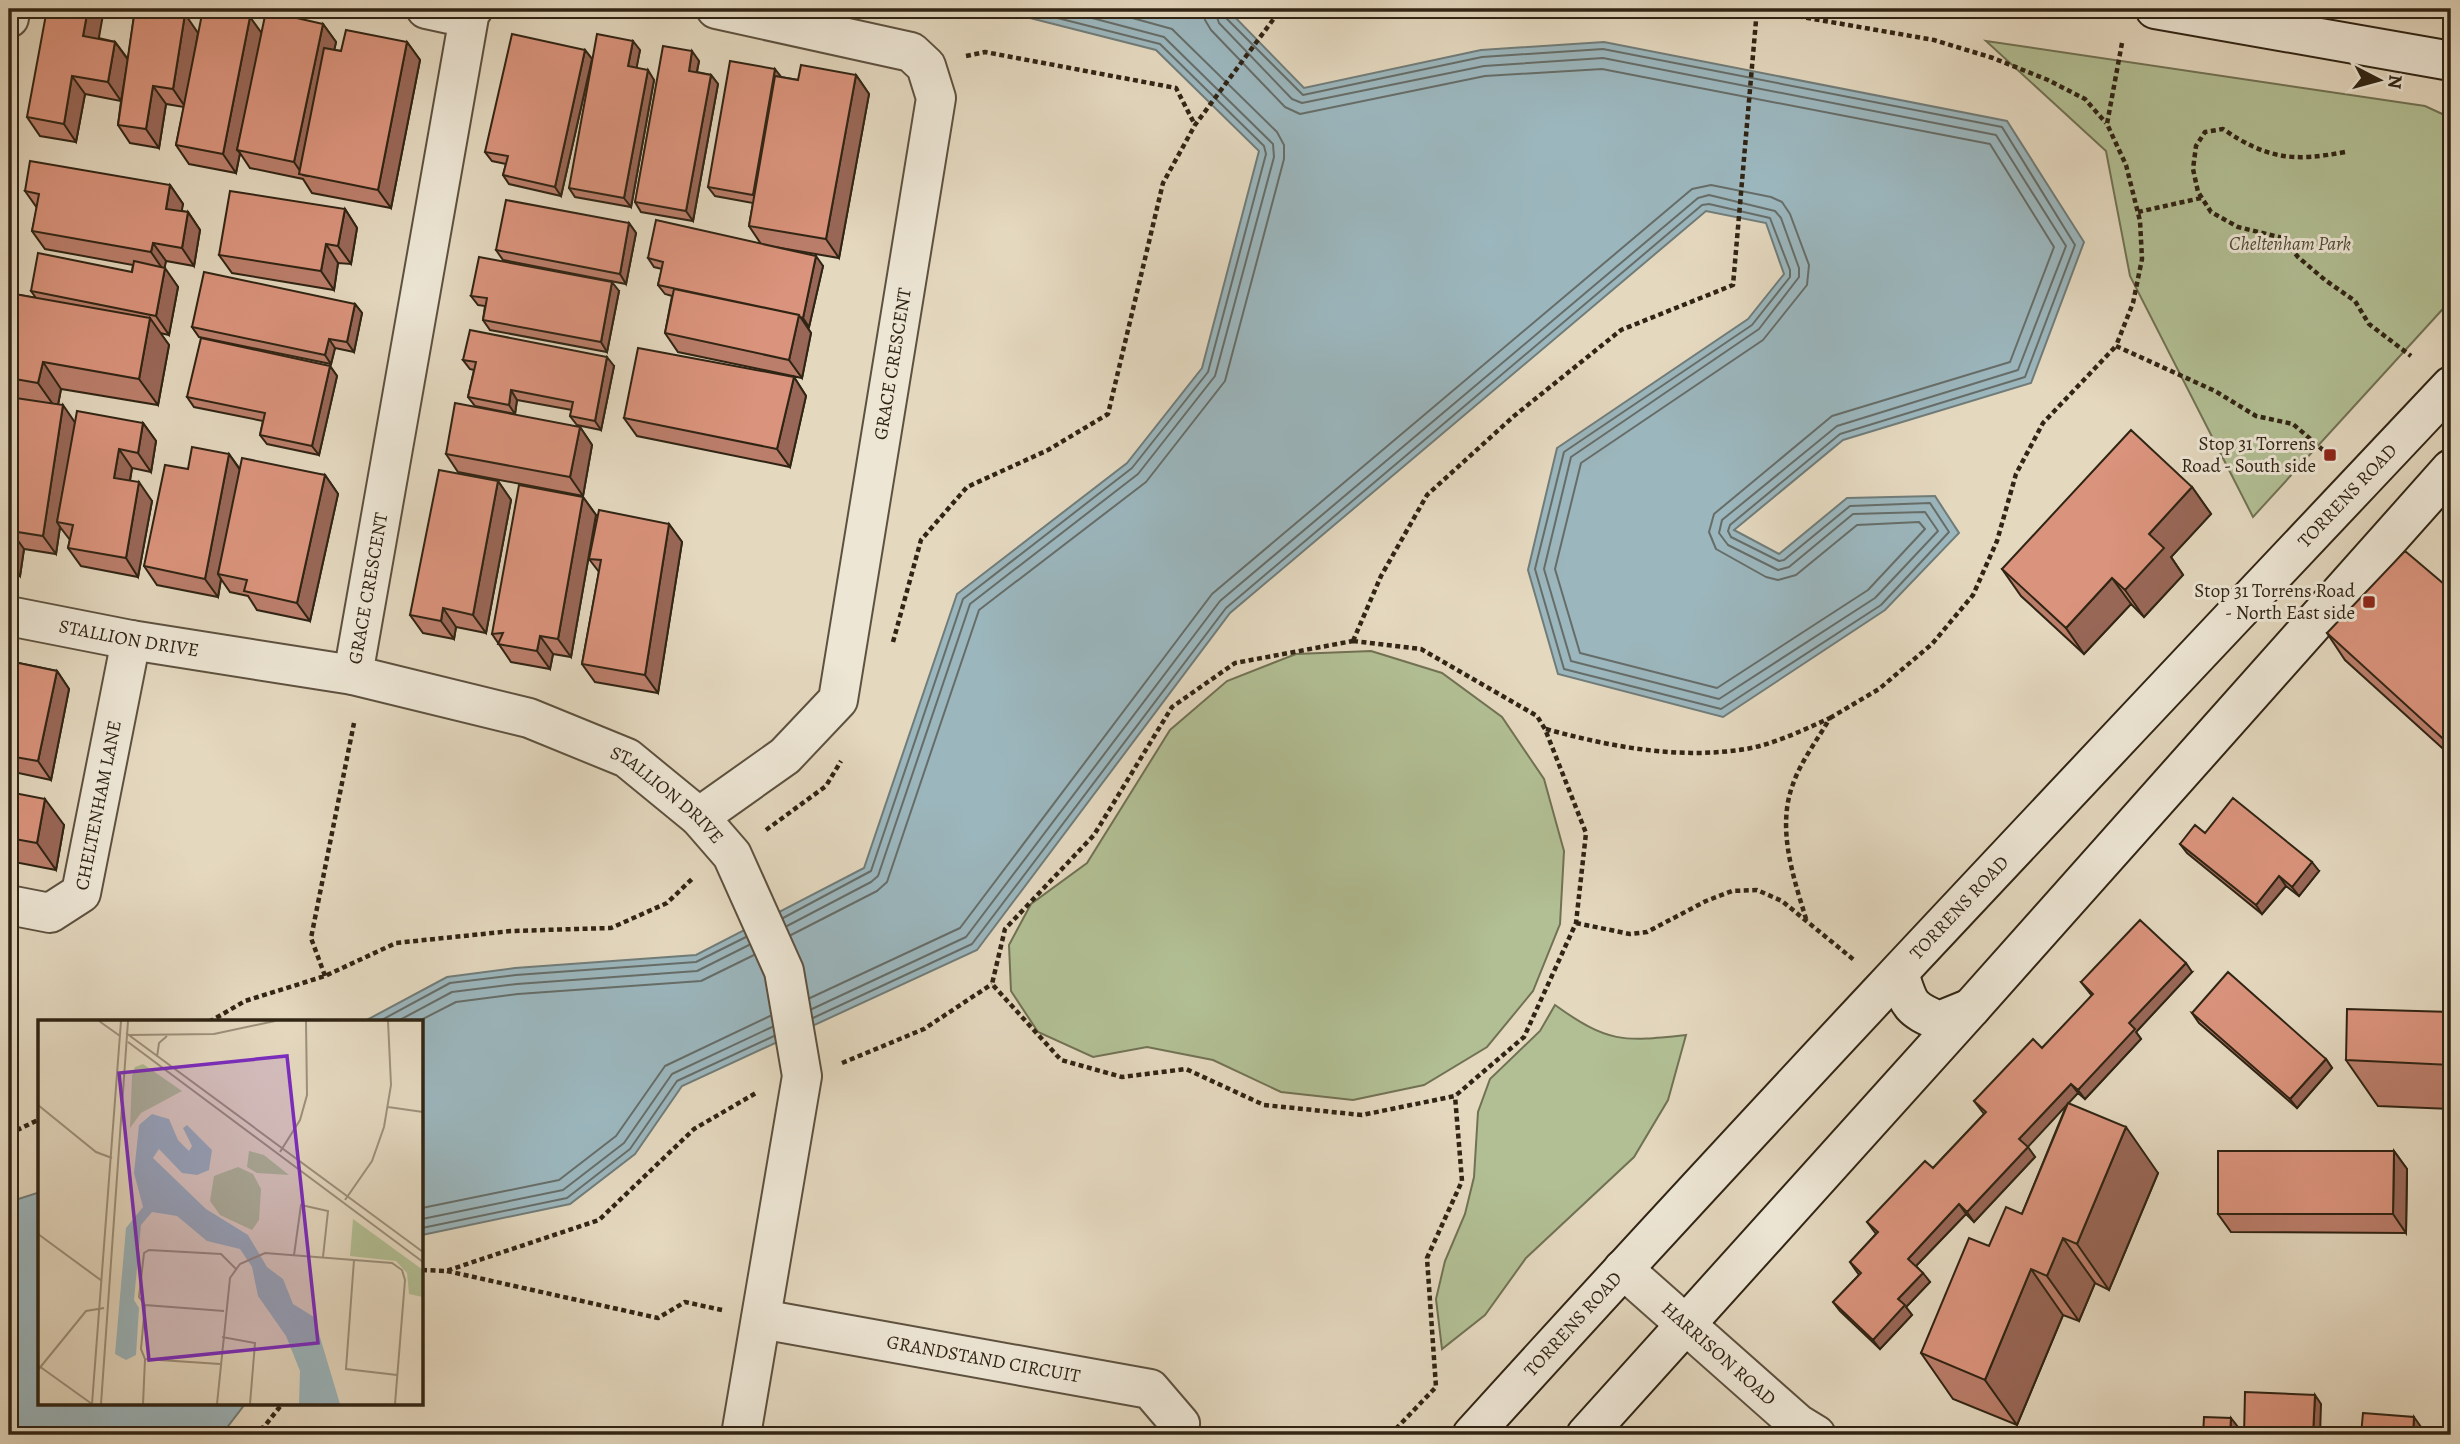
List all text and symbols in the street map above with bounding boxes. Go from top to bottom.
north arrow [2344,46,2414,116]
text: N [2381,73,2409,90]
park label: Cheltenham Park [2229,231,2351,257]
street label: GRACE CRESCENT [868,285,918,442]
place label: Stop 31 Torrens Road - South side [2181,431,2316,479]
street label: TORRENS ROAD [2292,438,2403,553]
marker: Stop 31 Torrens Road - South side [2322,447,2338,463]
street label: GRACE CRESCENT [342,510,395,666]
place label: Stop 31 Torrens Road - North East side [2194,578,2356,626]
marker: Stop 31 Torrens Road - North East side [2361,594,2377,610]
street label: STALLION DRIVE [57,613,201,664]
street label: CHELTENHAM LANE [69,718,128,893]
street label: STALLION DRIVE [606,740,730,849]
street label: TORRENS ROAD [1904,850,2015,966]
inset map [38,1020,424,1406]
street label: TORRENS ROAD [1518,1266,1628,1382]
street label: HARRISON ROAD [1656,1296,1782,1412]
street label: GRANDSTAND CIRCUIT [885,1329,1083,1389]

